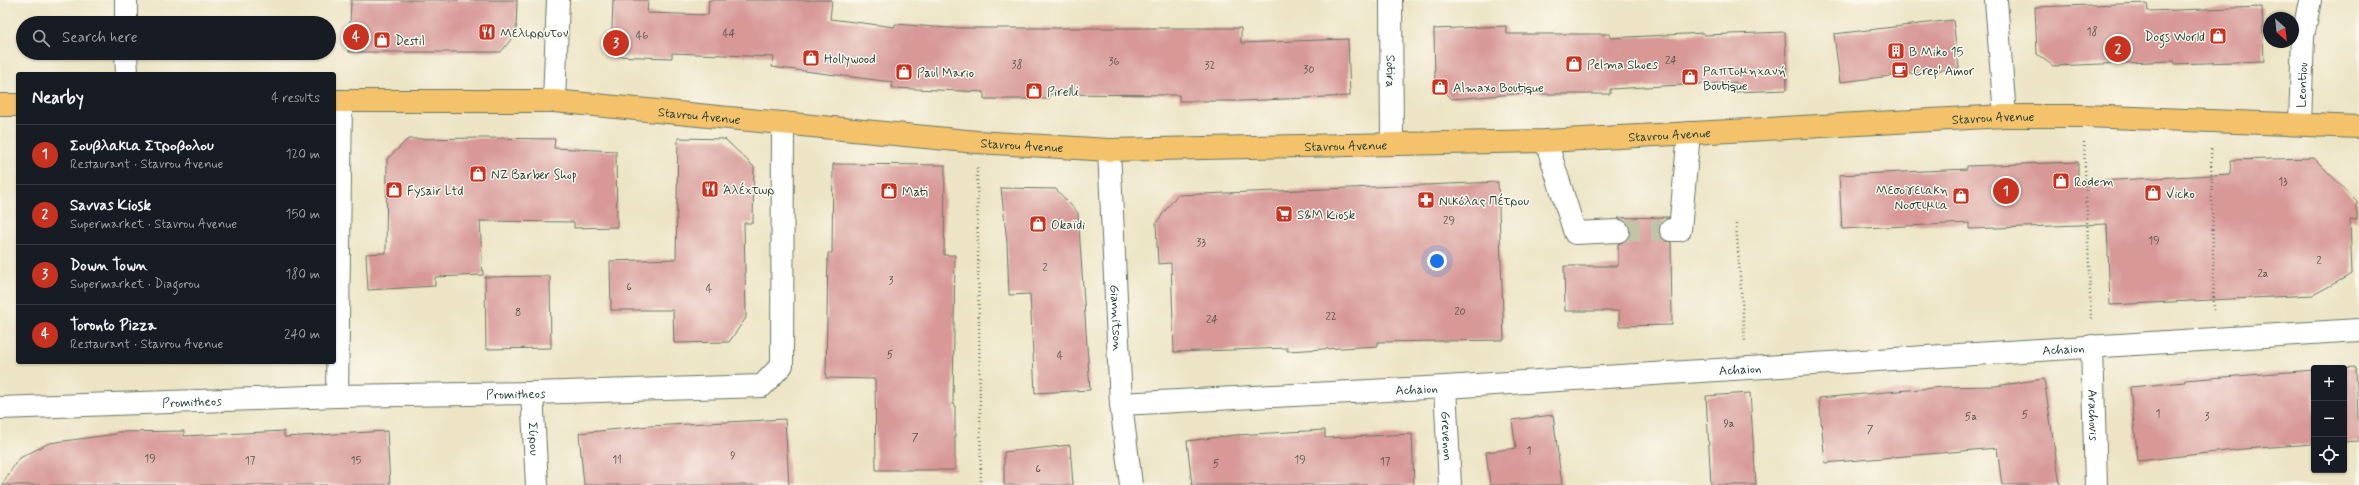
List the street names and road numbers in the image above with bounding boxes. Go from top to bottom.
street label: Sotira [1381,55,1399,88]
street label: Leontiou [2294,62,2312,108]
street label: Stavrou Avenue [657,104,741,129]
street label: Stavrou Avenue [1951,109,2035,129]
street label: Stavrou Avenue [1628,125,1712,147]
street label: Stavrou Avenue [980,135,1064,157]
street label: Stavrou Avenue [1304,137,1388,156]
street label: Giannitson [1105,284,1125,352]
street label: Achaion [2042,340,2085,360]
street label: Achaion [1718,360,1762,380]
street label: Achaion [1395,380,1438,400]
street label: Promitheos [486,386,546,404]
street label: Arachovis [2083,389,2102,441]
street label: Promitheos [162,393,222,412]
street label: Grevenon [1436,411,1456,461]
street label: Σύρου [524,422,542,456]

